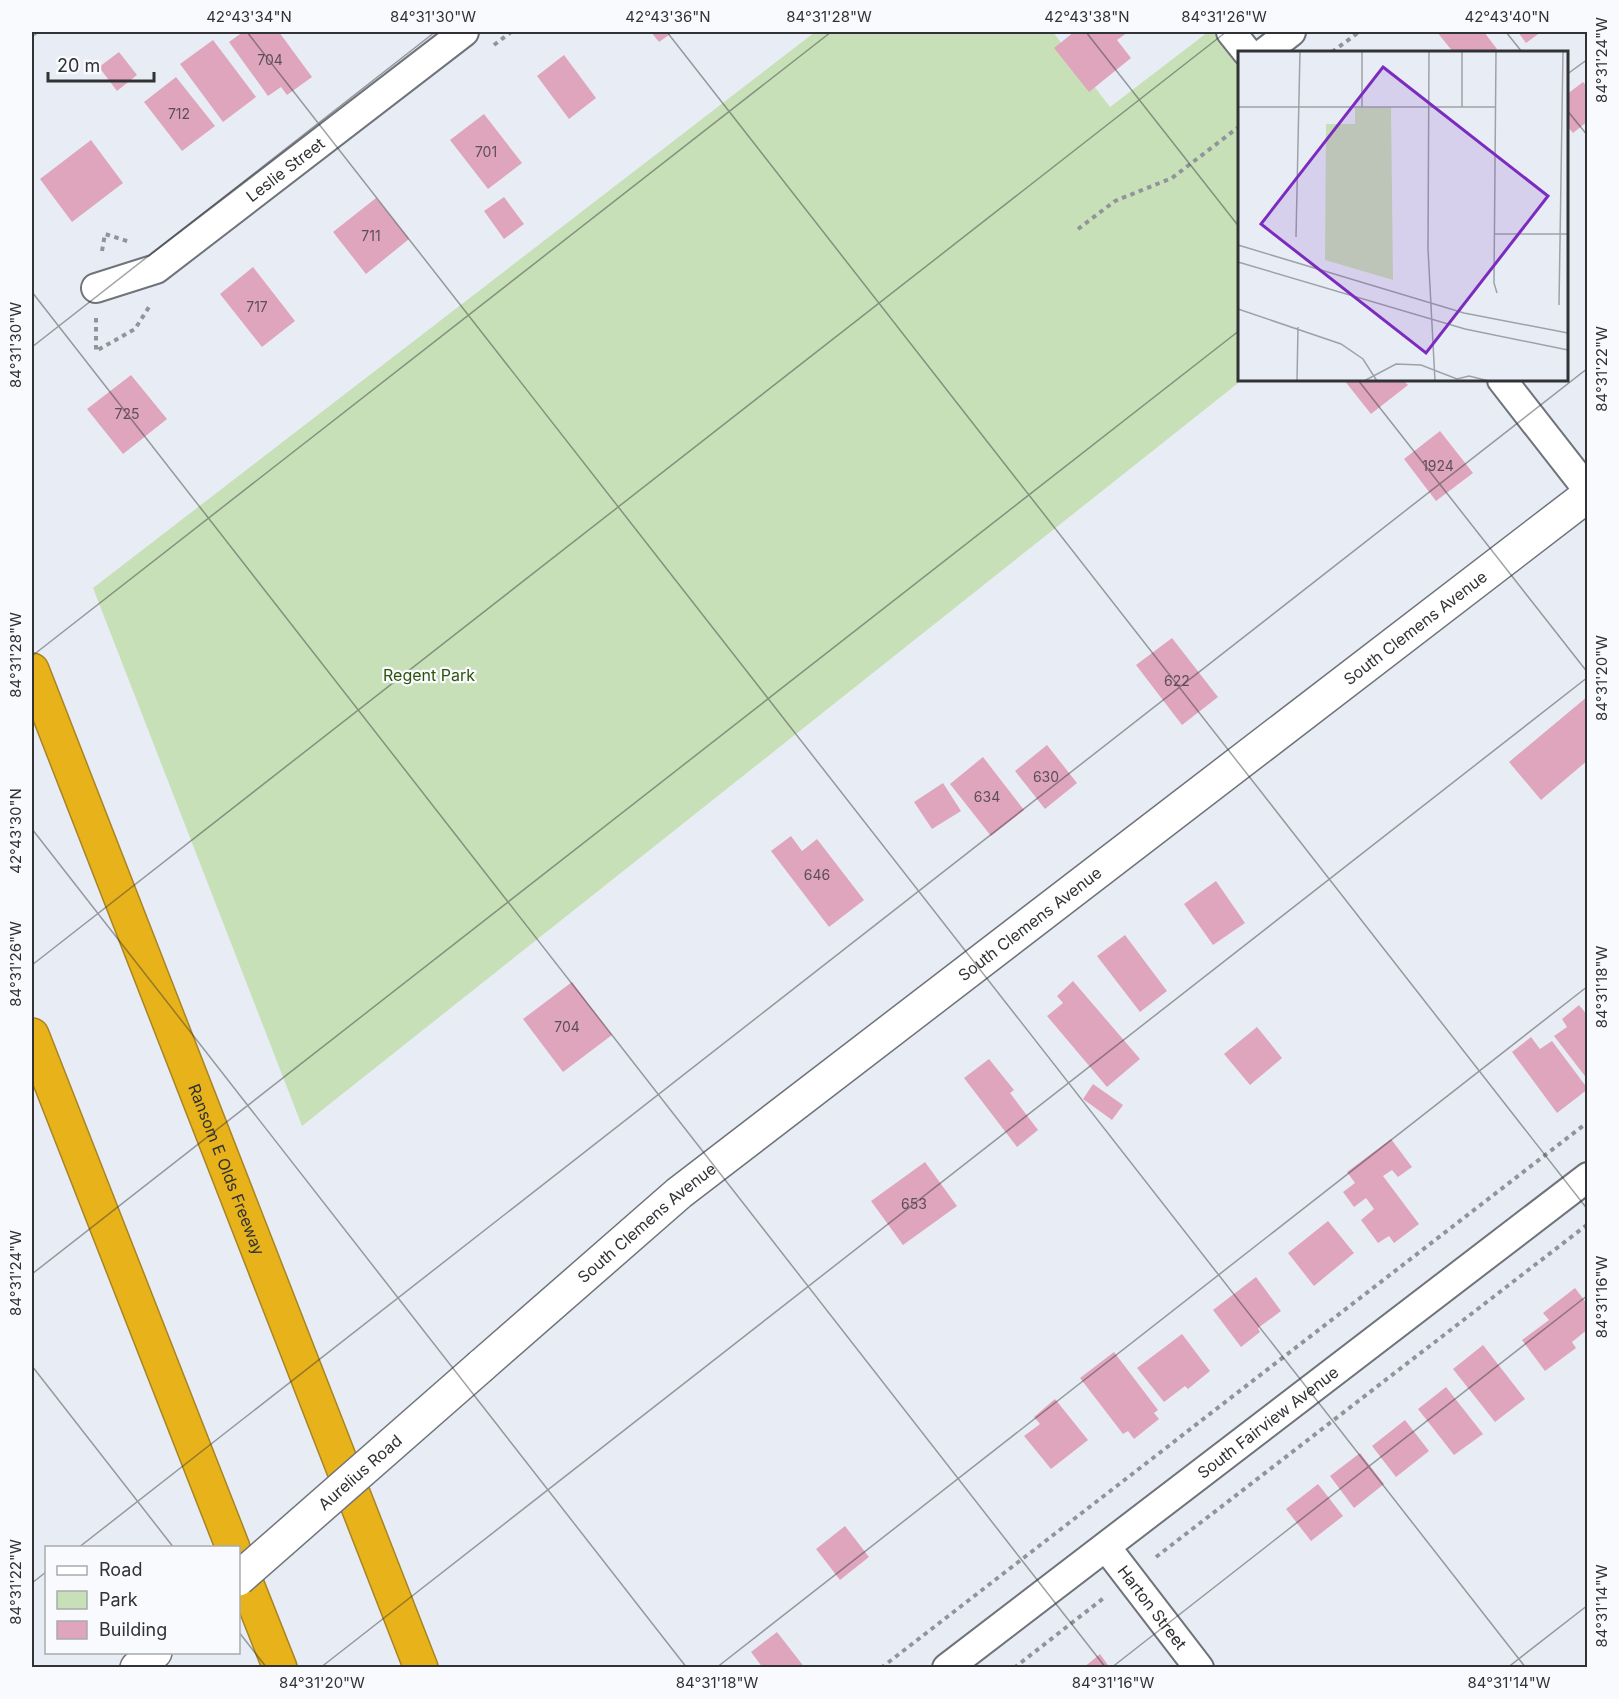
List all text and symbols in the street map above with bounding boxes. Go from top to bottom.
text: 42°43'34"N [206,7,292,26]
text: 84°31'30"W [390,7,476,26]
text: 42°43'36"N [625,7,711,26]
text: 84°31'28"W [786,7,872,26]
text: 42°43'38"N [1044,7,1130,26]
text: 84°31'26"W [1181,7,1267,26]
text: 42°43'40"N [1465,7,1549,26]
text: 84°31'24"W [1592,17,1611,103]
scale bar [48,45,154,83]
house number: 704 [257,51,283,68]
inset map [1238,51,1568,381]
text: 20 m [57,55,100,76]
house number: 712 [168,105,190,122]
street label: Leslie Street [242,133,328,206]
house number: 701 [475,143,497,160]
house number: 711 [361,227,381,244]
house number: 717 [246,298,268,315]
text: 84°31'30"W [6,302,25,388]
text: 84°31'22"W [1592,326,1611,412]
house number: 725 [115,405,139,422]
house number: 1924 [1422,457,1454,474]
street label: South Clemens Avenue [1339,566,1491,689]
text: 84°31'28"W [6,612,25,698]
text: 84°31'20"W [1592,635,1611,721]
park label: Regent Park [383,665,475,685]
house number: 622 [1164,672,1190,689]
house number: 630 [1033,768,1059,785]
text: 42°43'30"N [6,788,25,874]
house number: 634 [974,788,1000,805]
street label: South Clemens Avenue [954,862,1105,985]
house number: 646 [804,866,830,883]
text: 84°31'26"W [6,921,25,1007]
text: 84°31'18"W [1592,946,1611,1028]
house number: 704 [554,1018,580,1035]
street label: Ransom E Olds Freeway [184,1081,269,1258]
street label: South Clemens Avenue [573,1158,720,1287]
house number: 653 [901,1195,927,1212]
text: 84°31'24"W [6,1230,25,1316]
text: 84°31'16"W [1592,1256,1611,1338]
street label: South Fairview Avenue [1193,1362,1342,1483]
street label: Aurelius Road [314,1430,406,1514]
text: 84°31'22"W [6,1539,25,1625]
legend [45,1546,240,1654]
text: Road [99,1559,142,1580]
street label: Harton Street [1114,1561,1191,1653]
text: 84°31'14"W [1592,1564,1611,1647]
text: Park [99,1589,138,1610]
text: Building [99,1619,167,1640]
text: 84°31'20"W [279,1673,365,1692]
text: 84°31'18"W [676,1673,758,1692]
text: 84°31'16"W [1072,1673,1154,1692]
text: 84°31'14"W [1468,1673,1551,1692]

